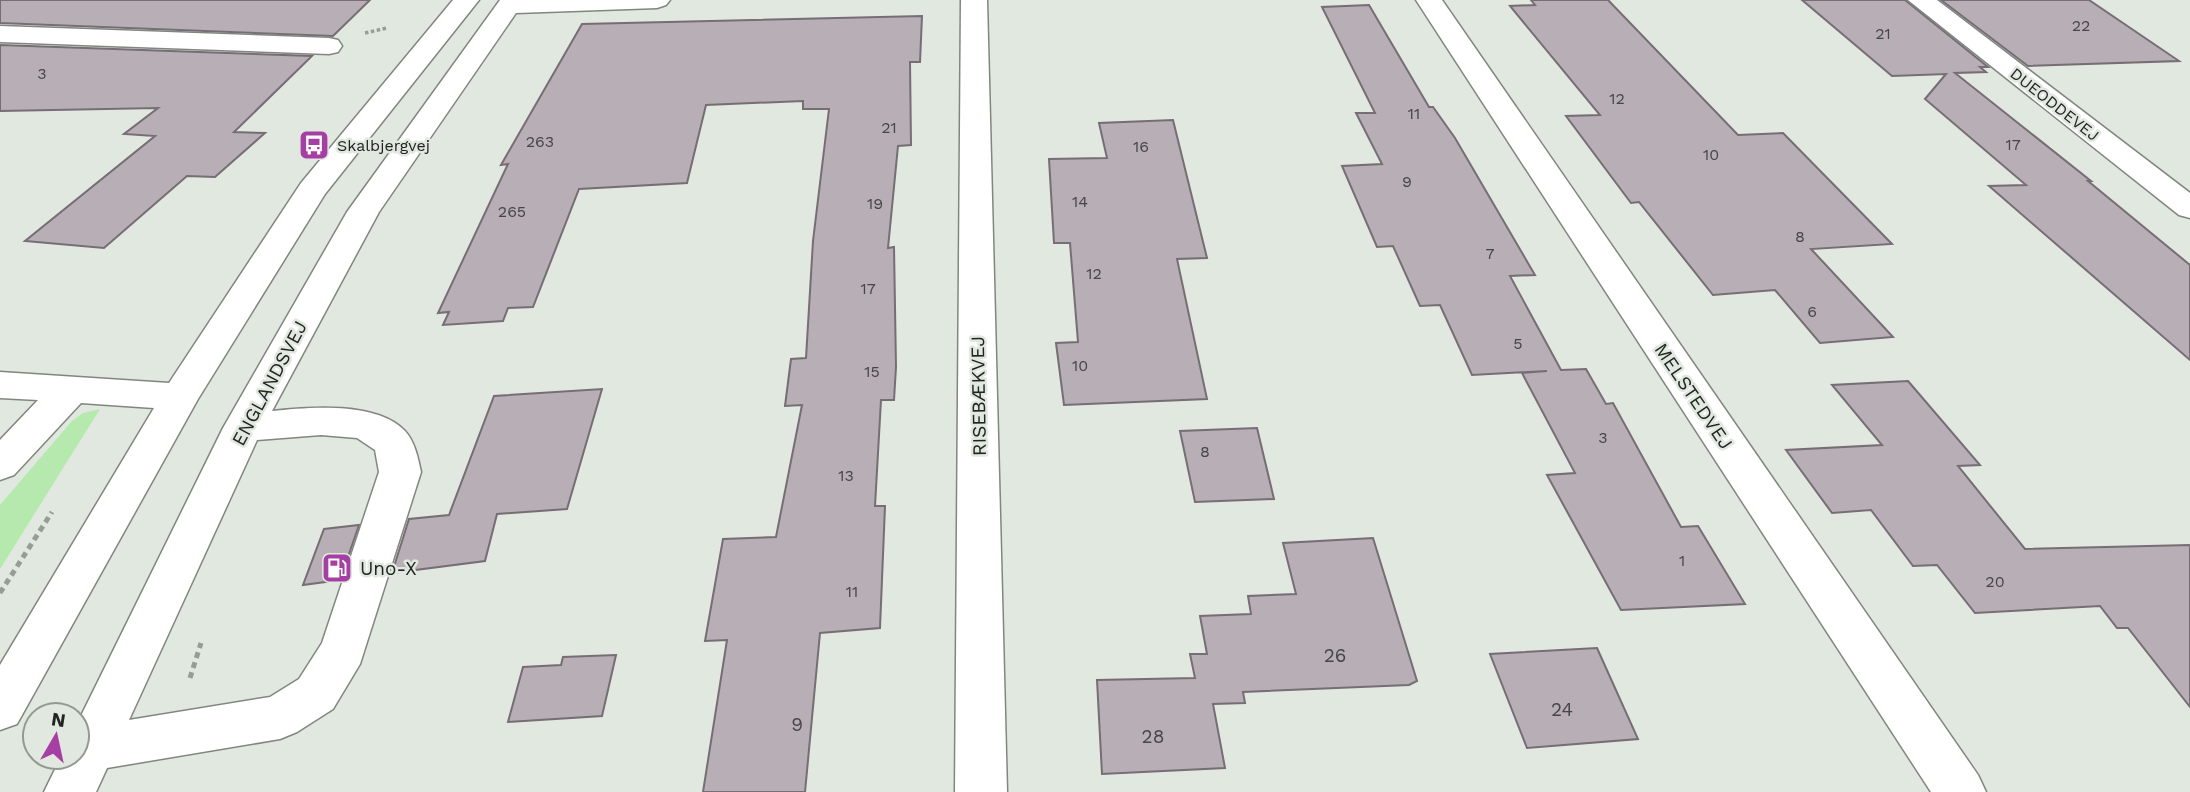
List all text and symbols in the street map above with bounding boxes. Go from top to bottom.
house number: 22 [2072,16,2090,35]
house number: 21 [1875,24,1891,43]
house number: 3 [37,64,47,83]
street label: DUEODDEVEJ [2006,64,2103,145]
house number: 12 [1609,89,1625,108]
house number: 11 [1408,104,1420,123]
house number: 21 [881,118,897,137]
bus stop icon: Skalbjergvej [297,128,331,162]
house number: 263 [526,132,554,151]
house number: 17 [2005,135,2021,154]
place label: Skalbjergvej [337,136,430,155]
house number: 16 [1133,137,1149,156]
house number: 10 [1703,145,1719,164]
house number: 9 [1402,172,1412,191]
house number: 14 [1072,192,1088,211]
house number: 19 [867,194,883,213]
house number: 265 [498,202,526,221]
house number: 8 [1795,227,1805,246]
house number: 7 [1486,244,1495,263]
house number: 12 [1086,264,1102,283]
house number: 17 [860,279,876,298]
house number: 6 [1807,302,1817,321]
street label: ENGLANDSVEJ [227,317,312,450]
house number: 5 [1513,334,1523,353]
street label: RISEBÆKVEJ [966,336,991,456]
street label: MELSTEDVEJ [1650,339,1738,454]
house number: 10 [1072,356,1088,375]
house number: 15 [864,362,880,381]
house number: 3 [1598,428,1608,447]
house number: 8 [1200,442,1210,461]
house number: 13 [838,466,854,485]
fuel station icon: Uno-X [320,551,354,585]
house number: 1 [1679,551,1685,570]
place label: Uno-X [360,557,417,580]
house number: 20 [1985,572,2005,591]
house number: 11 [846,582,858,601]
house number: 26 [1324,644,1346,667]
house number: 24 [1551,698,1573,721]
north arrow [21,701,91,771]
text: N [50,707,67,732]
house number: 9 [791,713,803,736]
house number: 28 [1142,725,1164,748]

